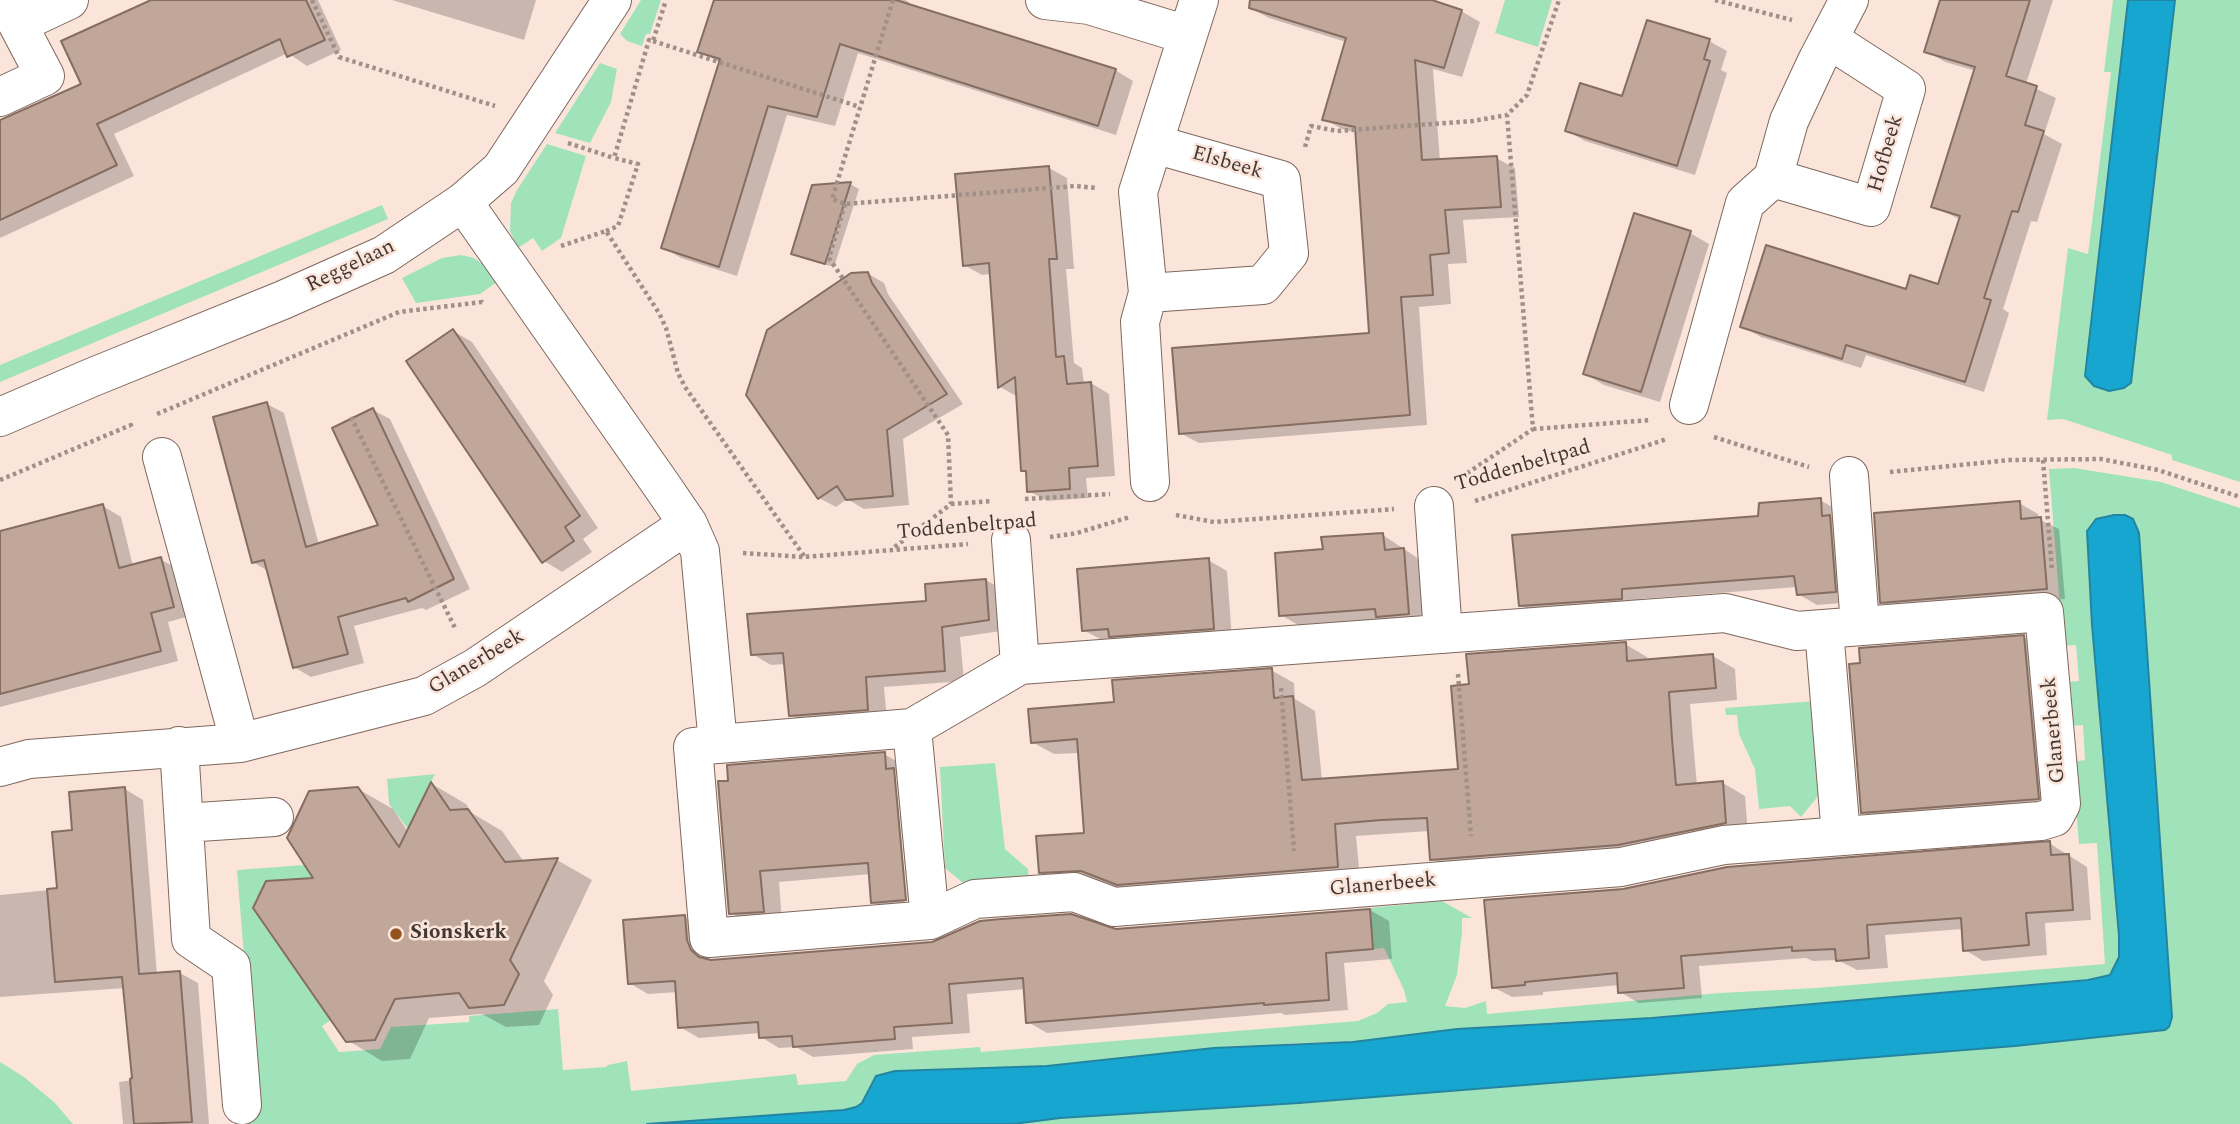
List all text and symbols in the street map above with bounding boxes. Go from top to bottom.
street label: Hofbeek [1864,112,1910,196]
street label: Elsbeek [1189,142,1265,186]
street label: Reggelaan [303,235,399,299]
street label: Toddenbeltpad [1452,436,1594,498]
street label: Toddenbeltpad [896,509,1038,547]
street label: Glanerbeek [425,625,529,701]
street label: Glanerbeek [2038,676,2072,784]
street label: Glanerbeek [1329,869,1437,903]
place label: Sionskerk [410,921,507,947]
marker: Sionskerk [388,926,404,942]

